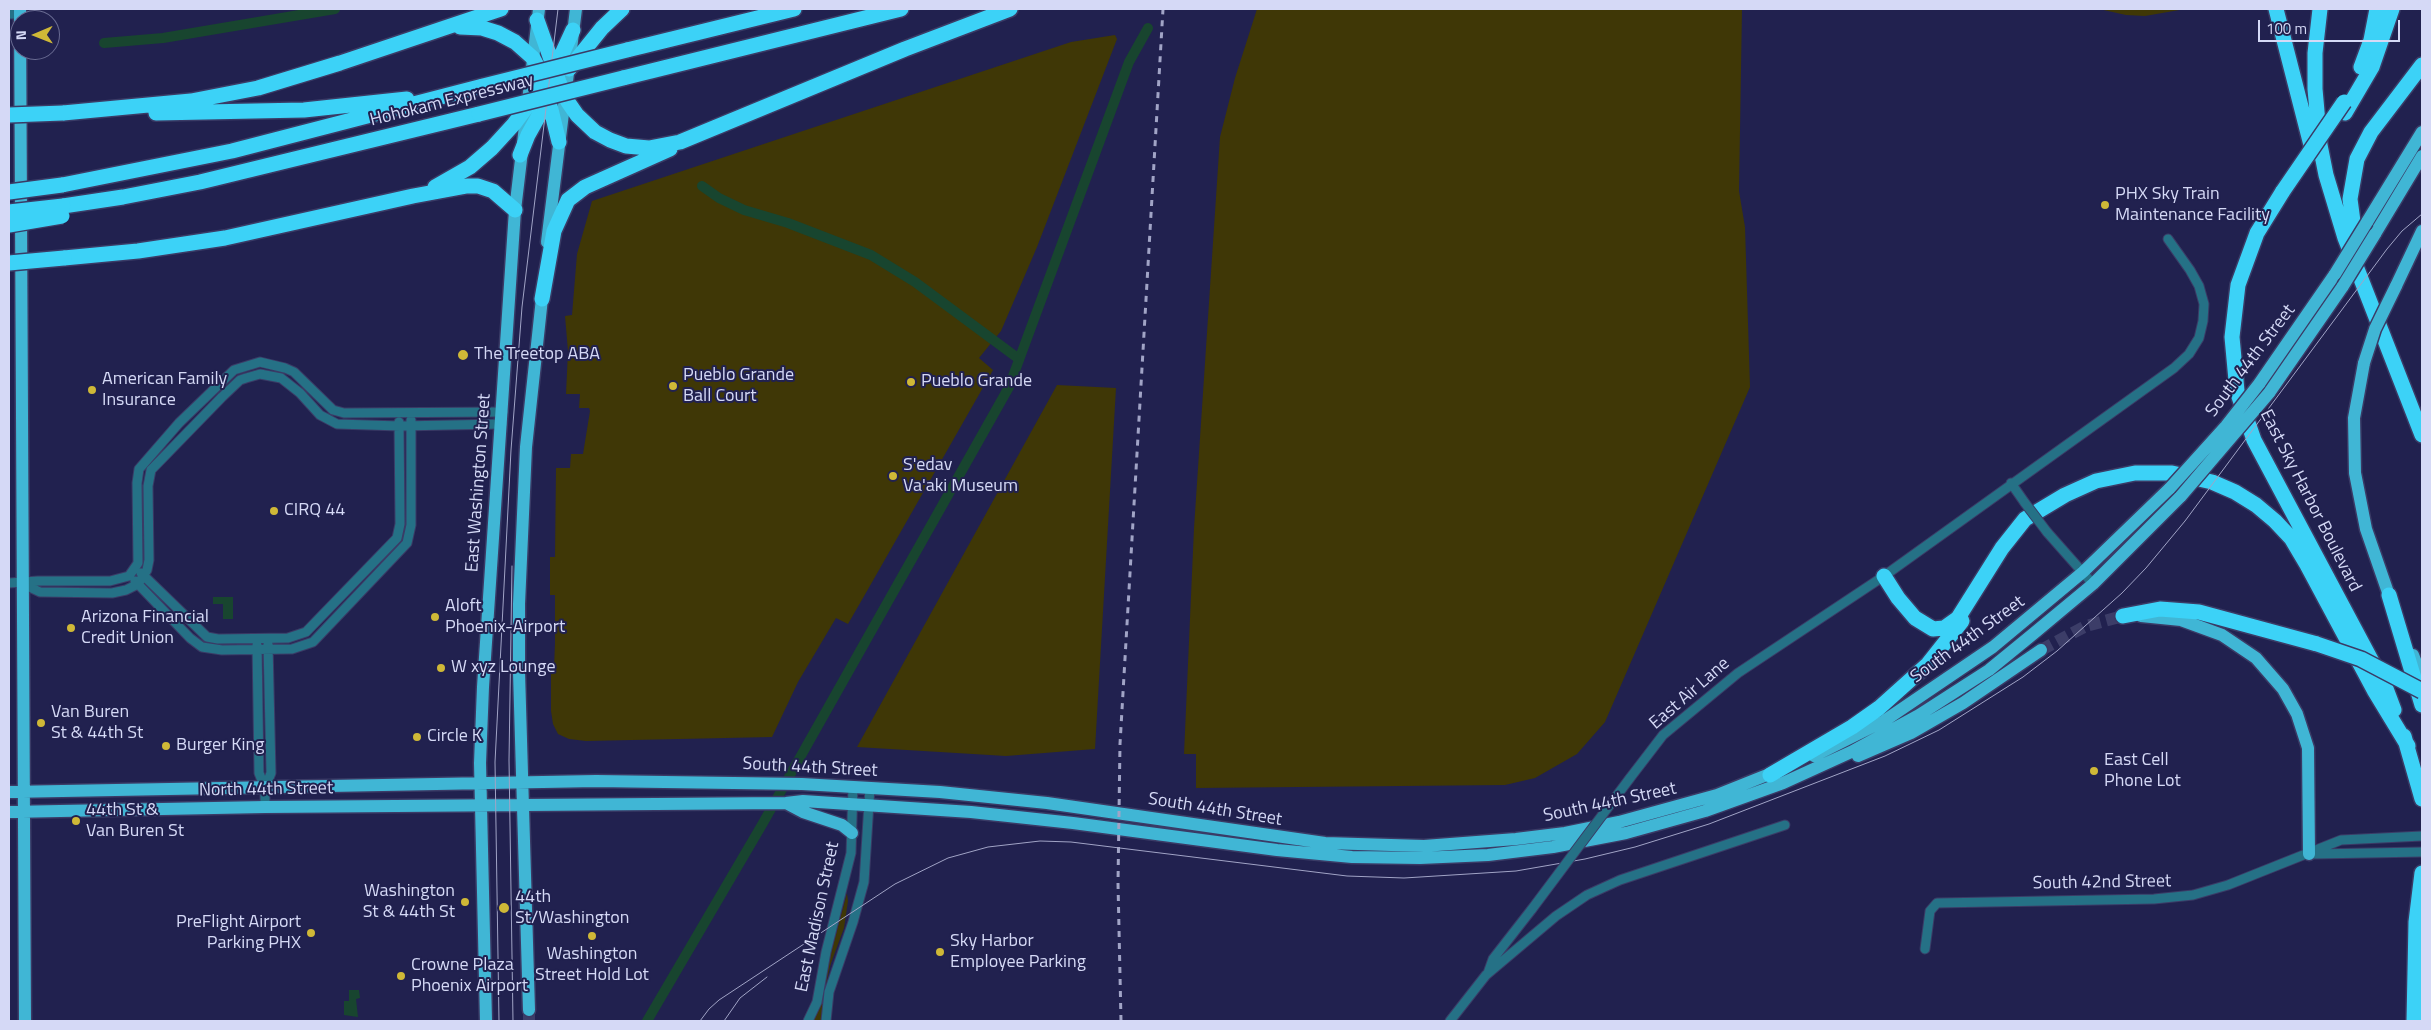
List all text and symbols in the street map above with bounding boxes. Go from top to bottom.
north arrow [10,10,60,60]
scale bar [2261,10,2404,42]
text: 100 m [2266,17,2307,40]
text: N [10,30,31,40]
street label: Hohokam Expressway [368,70,536,132]
place label: PHX Sky Train Maintenance Facility [2115,184,2270,226]
marker: PHX Sky Train Maintenance Facility [2099,199,2111,211]
street label: South 44th Street [2202,300,2300,422]
place label: The Treetop ABA [474,344,600,366]
marker: The Treetop ABA [456,348,470,362]
place label: Pueblo Grande Ball Court [683,365,794,408]
place label: American Family Insurance [102,369,227,412]
place label: Pueblo Grande [921,371,1032,393]
marker: Pueblo Grande [905,376,917,388]
marker: Pueblo Grande Ball Court [667,380,679,392]
marker: American Family Insurance [86,384,98,396]
street label: East Washington Street [462,393,496,573]
street label: East Sky Harbor Boulevard [2255,406,2365,596]
place label: S'edav Va'aki Museum [903,455,1018,498]
marker: S'edav Va'aki Museum [887,470,899,482]
place label: CIRQ 44 [284,500,345,522]
marker: CIRQ 44 [268,505,280,517]
street label: South 44th Street [1907,592,2029,688]
place label: Aloft Phoenix-Airport [445,596,565,638]
place label: Arizona Financial Credit Union [81,607,209,650]
marker: Aloft Phoenix-Airport [429,611,441,623]
marker: Arizona Financial Credit Union [65,622,77,634]
street label: East Air Lane [1646,653,1734,735]
place label: W xyz Lounge [451,657,555,679]
marker: W xyz Lounge [435,662,447,674]
place label: Van Buren St & 44th St [51,702,143,744]
marker: Van Buren St & 44th St [35,717,47,729]
place label: Circle K [427,726,482,748]
marker: Circle K [411,731,423,743]
place label: Burger King [176,735,264,757]
marker: Burger King [160,740,172,752]
place label: East Cell Phone Lot [2104,750,2181,792]
street label: South 44th Street [742,754,878,782]
marker: East Cell Phone Lot [2088,765,2100,777]
street label: North 44th Street [199,778,333,802]
street label: South 44th Street [1542,778,1678,828]
street label: South 44th Street [1147,789,1283,831]
place label: 44th St & Van Buren St [86,800,184,842]
marker: 44th St & Van Buren St [70,815,82,827]
street label: East Madison Street [792,840,844,994]
street label: South 42nd Street [2033,871,2171,895]
place label: Washington St & 44th St [363,881,455,924]
place label: 44th St/Washington [515,887,629,930]
marker: Washington St & 44th St [459,896,471,908]
marker: 44th St/Washington [497,901,511,915]
place label: PreFlight Airport Parking PHX [176,912,301,954]
marker: PreFlight Airport Parking PHX [305,927,317,939]
marker: Washington Street Hold Lot [586,930,598,942]
place label: Sky Harbor Employee Parking [950,931,1086,974]
place label: Washington Street Hold Lot [535,944,649,986]
marker: Sky Harbor Employee Parking [934,946,946,958]
place label: Crowne Plaza Phoenix Airport [411,955,528,998]
marker: Crowne Plaza Phoenix Airport [395,970,407,982]

